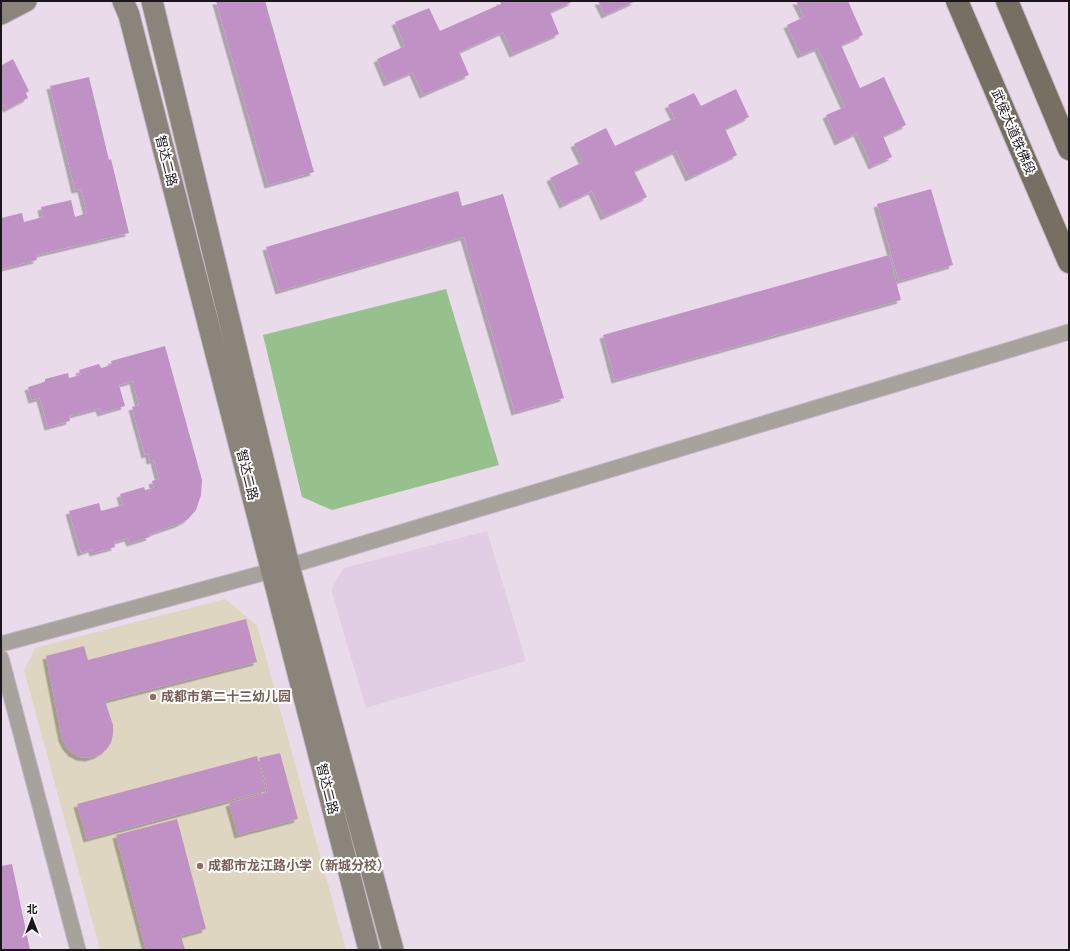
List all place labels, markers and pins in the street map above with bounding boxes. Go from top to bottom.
place label: 成都市第二十三幼儿园 [161,689,291,705]
marker: 成都市第二十三幼儿园 [148,692,158,702]
place label: 成都市龙江路小学（新城分校） [208,858,390,874]
marker: 成都市龙江路小学（新城分校） [195,861,205,871]

